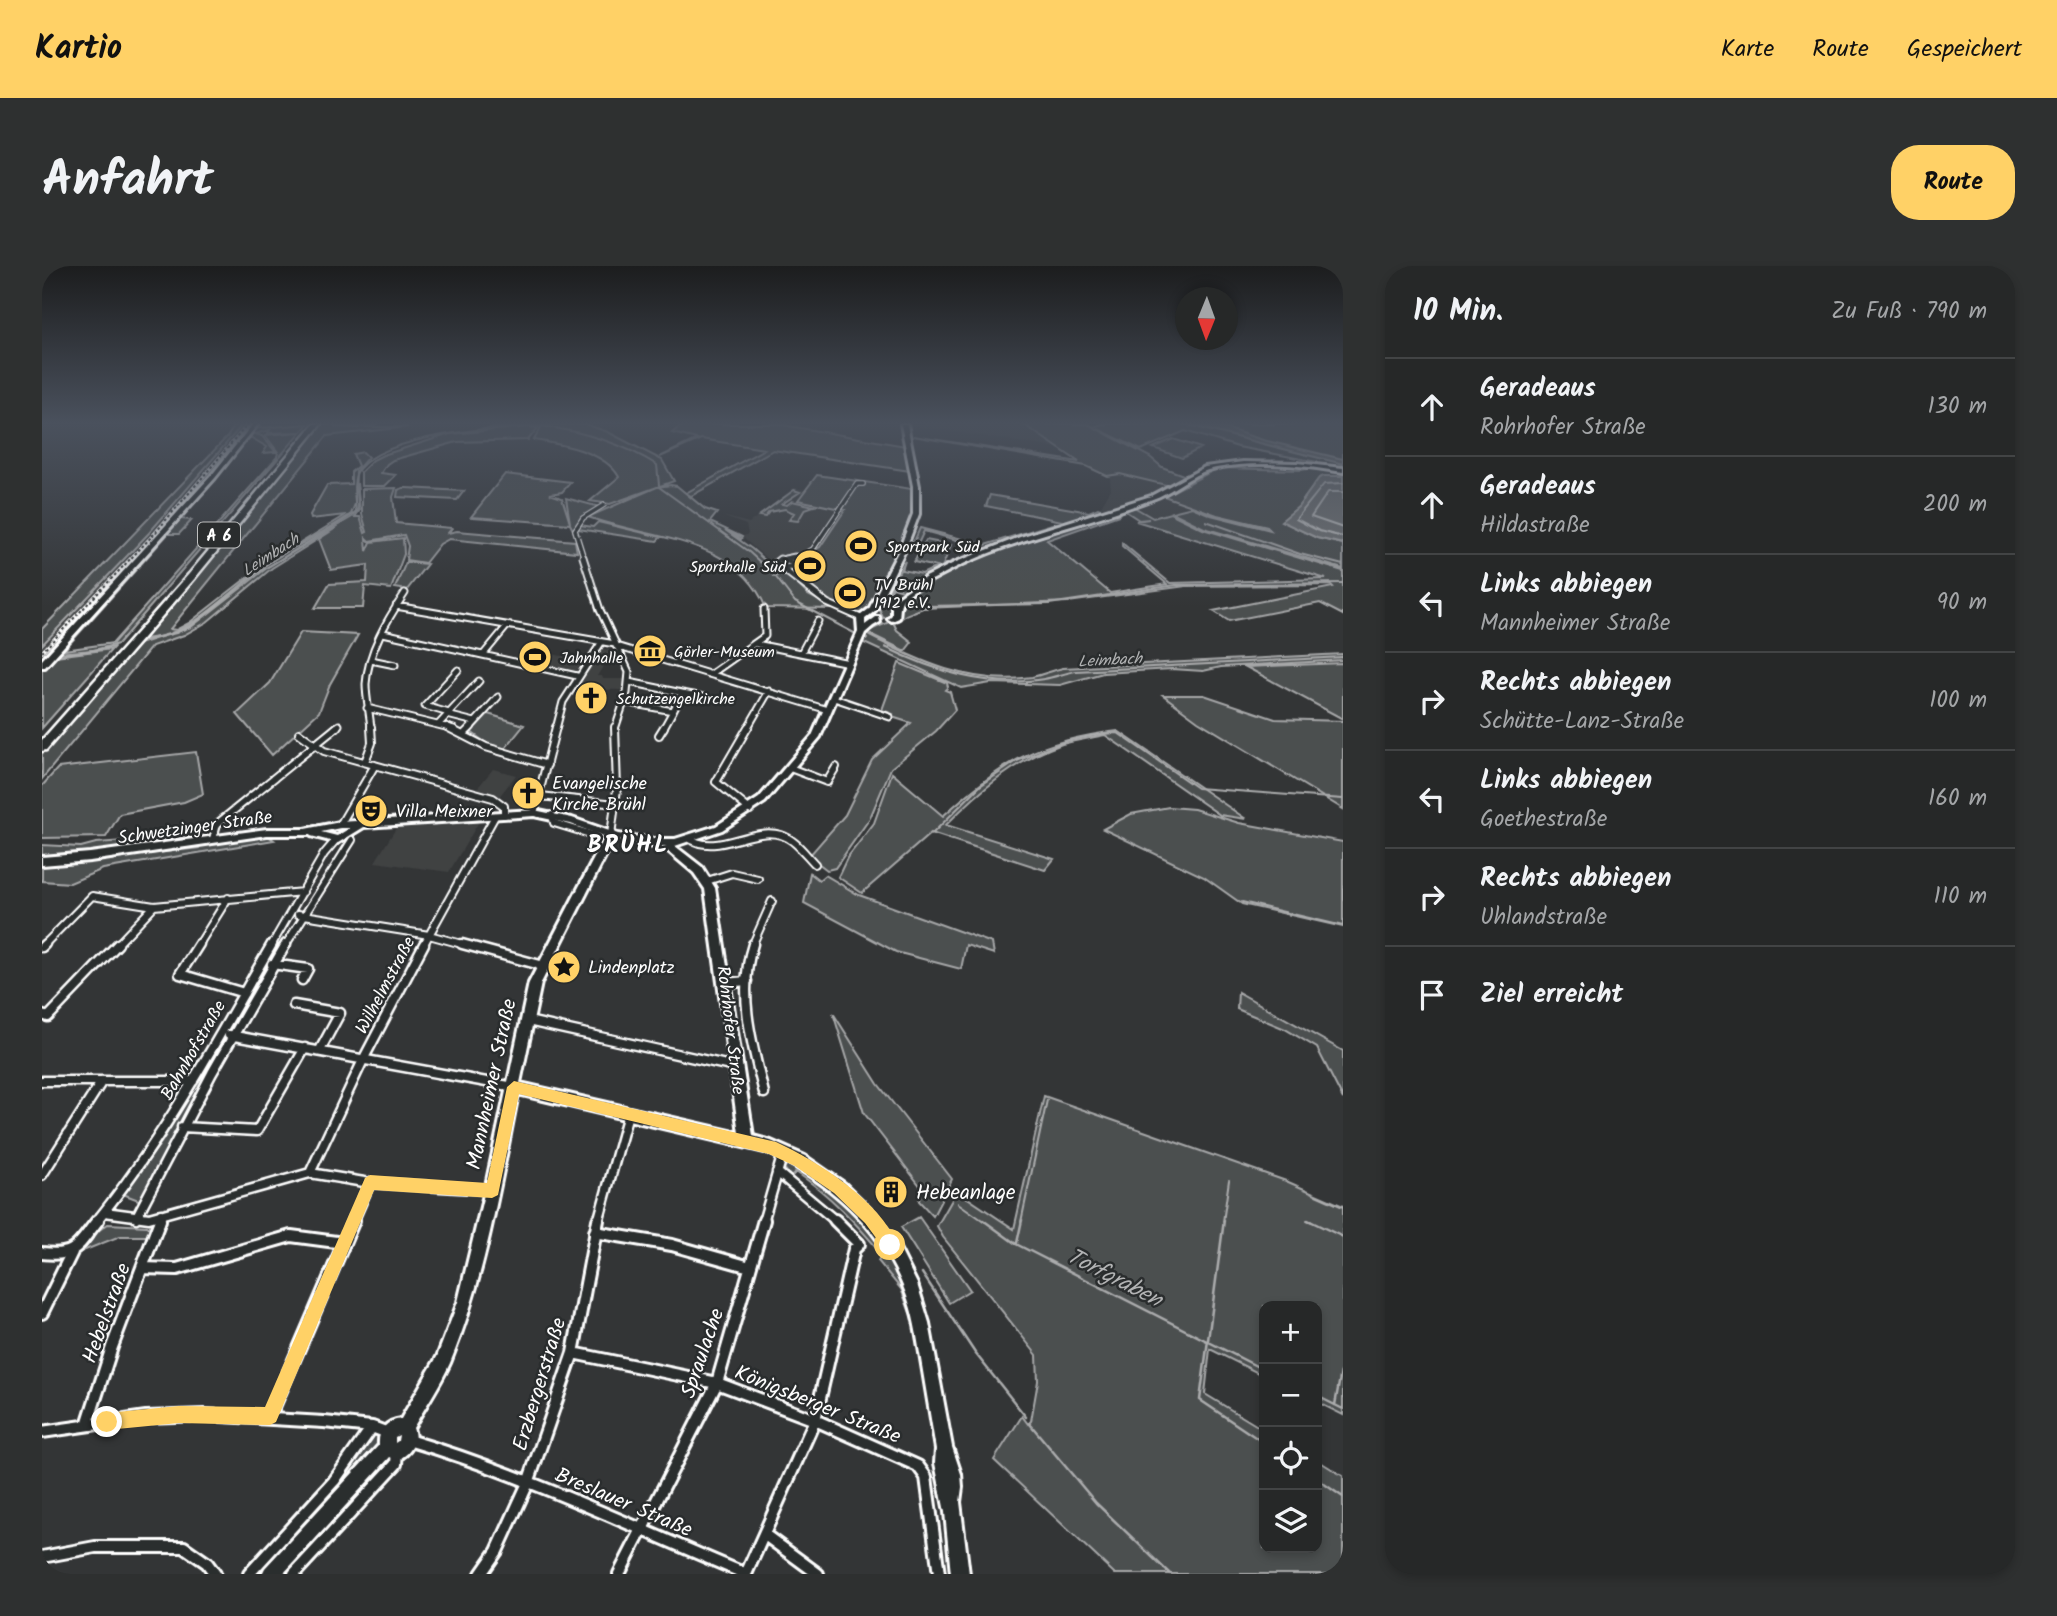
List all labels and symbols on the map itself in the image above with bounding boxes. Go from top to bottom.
north arrow [1175,287,1238,350]
road number: A 6 [198,522,240,548]
water label: Leimbach [237,527,306,583]
sports icon: Sportpark Süd [842,527,880,565]
place label: Sportpark Süd [886,535,980,560]
sports icon: Sporthalle Süd [791,547,829,585]
place label: Sporthalle Süd [689,555,787,580]
place label: TV Brühl 1912 e.V. [874,573,933,616]
sports icon: TV Brühl 1912 e.V. [831,574,869,612]
museum icon: Görler-Museum [631,632,669,670]
sports icon: Jahnhalle [516,638,554,676]
place label: Görler-Museum [674,640,775,665]
place label: Jahnhalle [560,646,623,671]
water label: Leimbach [1077,646,1144,675]
church icon: Schutzengelkirche [572,679,610,717]
place label: Schutzengelkirche [616,687,735,712]
place label: Evangelische Kirche Brühl [552,770,647,820]
church icon: Evangelische Kirche Brühl [509,774,547,812]
theatre icon: Villa Meixner [352,792,390,830]
place label: Villa Meixner [396,798,493,827]
street label: Schwetzinger Straße [116,803,274,854]
district label: BRÜHL [587,826,669,865]
street label: Wilhelmstraße [348,932,424,1040]
place icon: Lindenplatz [545,948,583,986]
place label: Lindenplatz [588,954,675,983]
street label: Rohrhofer Straße [707,964,752,1096]
street label: Bahnhofstraße [154,995,235,1106]
street label: Mannheimer Straße [458,995,527,1173]
building icon: Hebeanlage [872,1173,910,1211]
place label: Hebeanlage [916,1177,1016,1210]
route start [874,1229,905,1260]
water label: Torfgraben [1060,1239,1170,1319]
street label: Hebelstraße [74,1258,141,1368]
street label: Spraulache [673,1304,734,1403]
street label: Erzbergerstraße [504,1313,577,1455]
street label: Königsberger Straße [729,1357,906,1454]
route end [91,1406,122,1437]
street label: Breslauer Straße [550,1460,698,1547]

